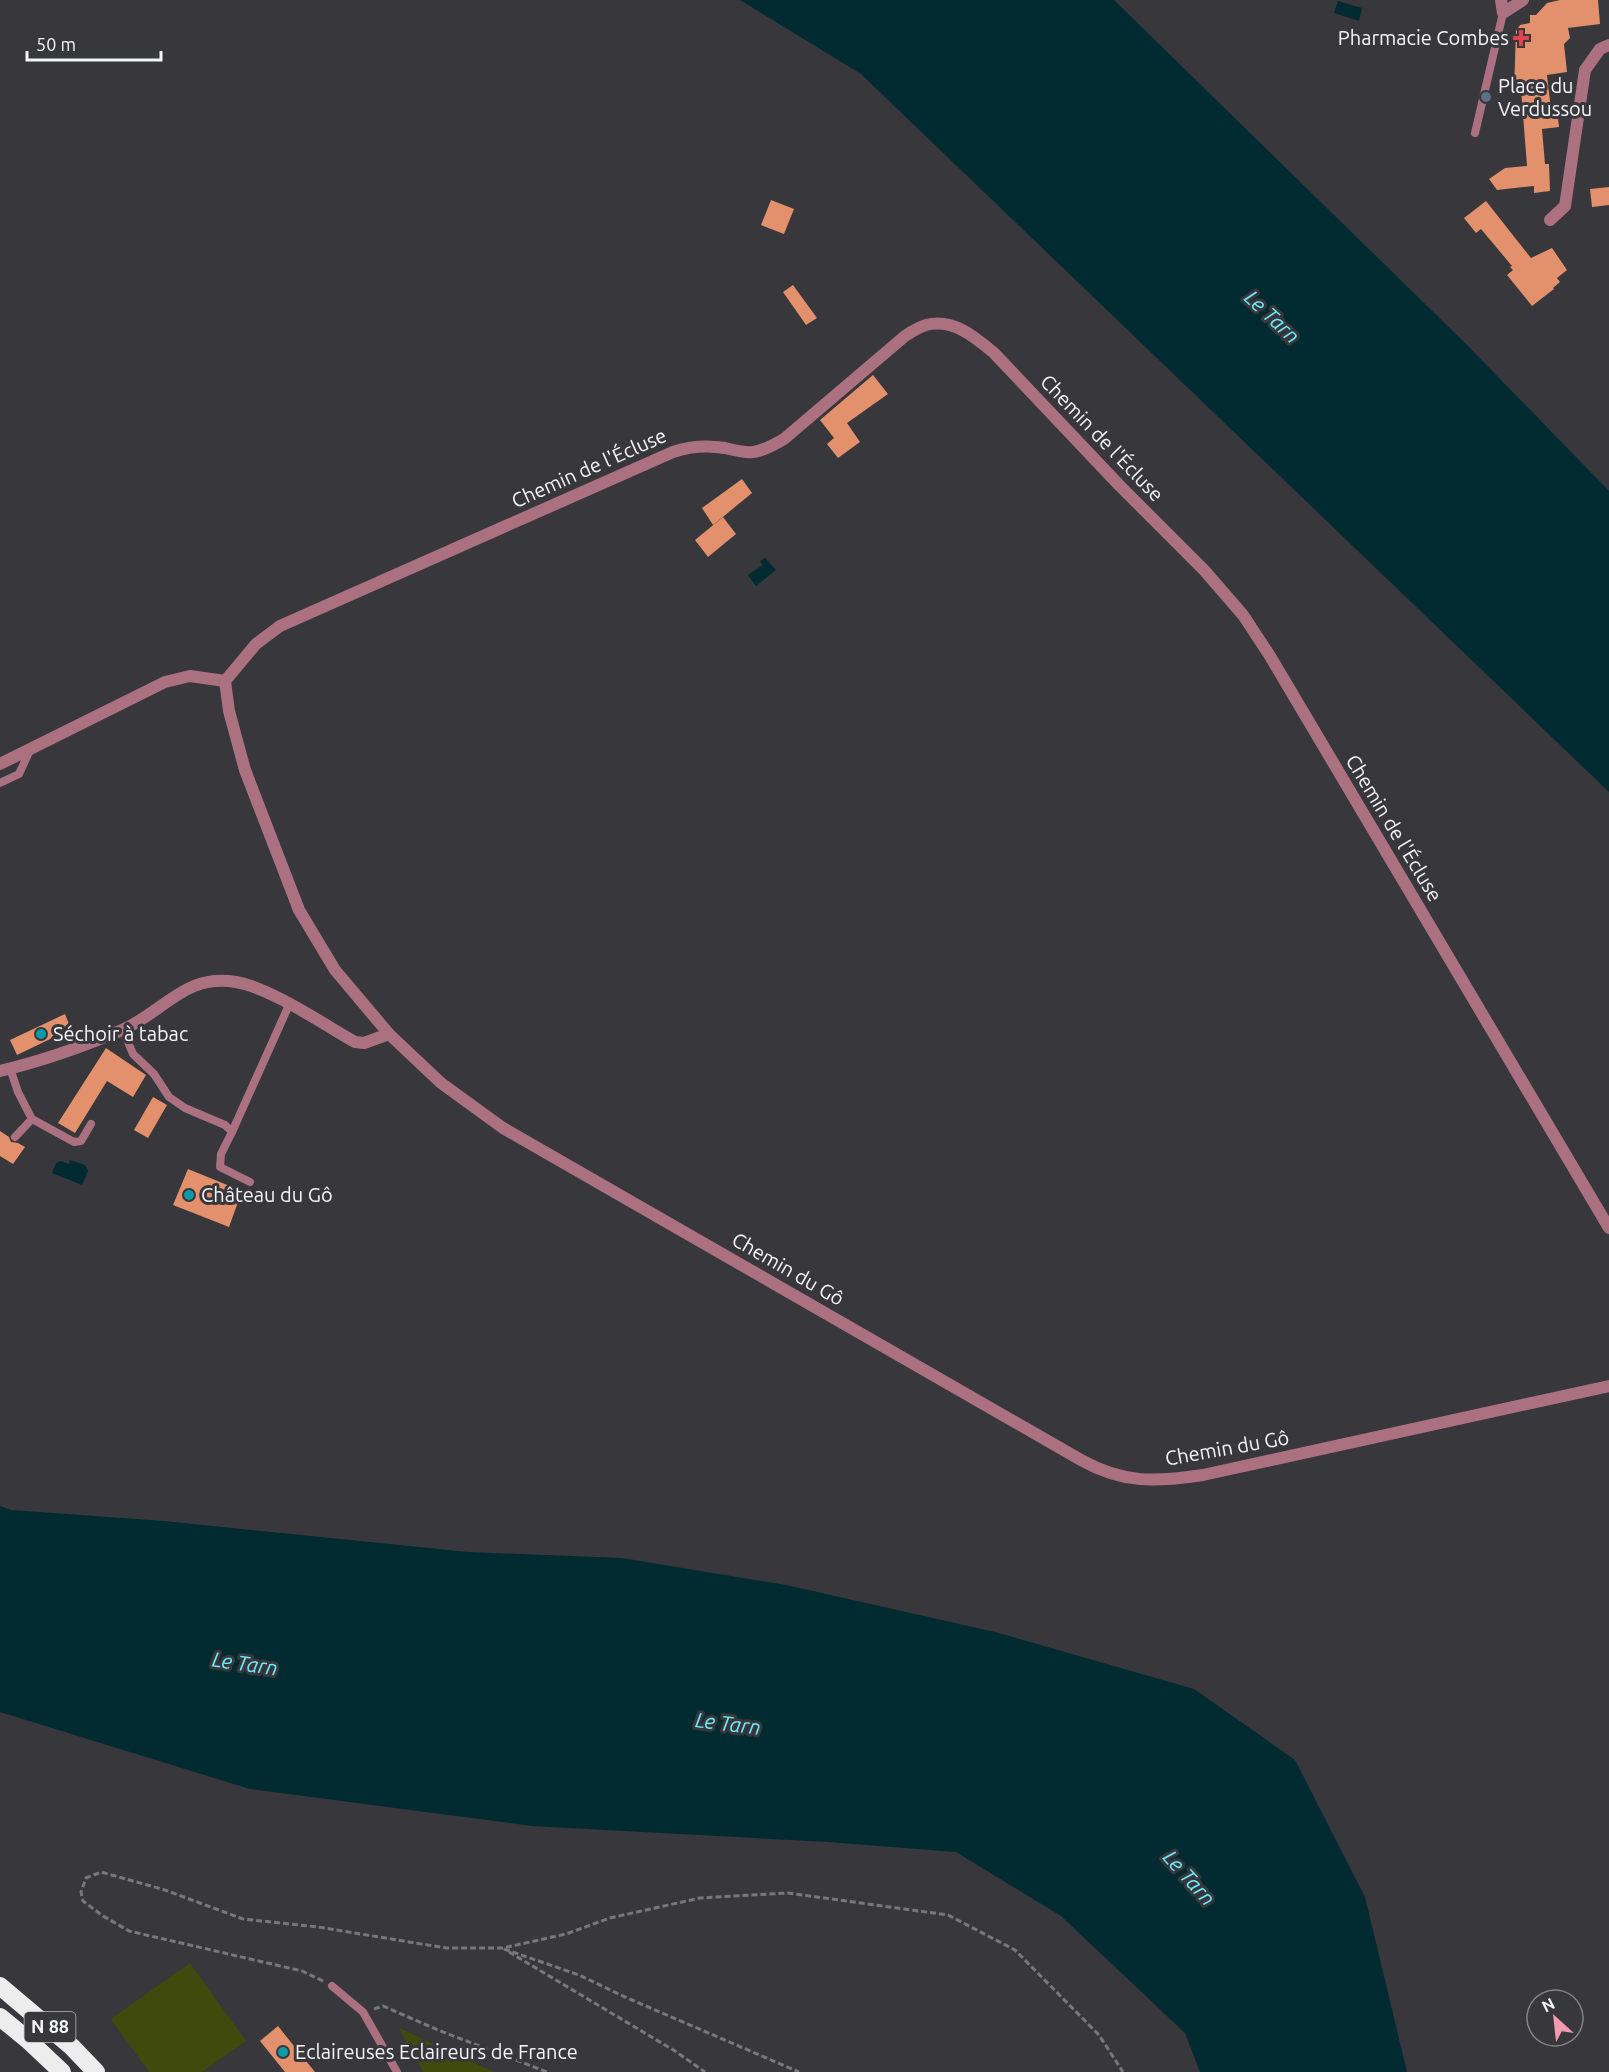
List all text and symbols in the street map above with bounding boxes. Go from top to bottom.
scale bar [27,24,160,62]
place label: Pharmacie Combes [1338,26,1509,49]
marker: Pharmacie Combes [1514,31,1528,45]
text: 50 m [36,34,76,54]
place label: Place du Verdussou [1498,74,1592,120]
marker: Place du Verdussou [1479,90,1493,104]
water label: Le Tarn [1240,285,1305,348]
street label: Chemin de l'Écluse [1036,370,1169,506]
street label: Chemin de l'Écluse [508,423,670,512]
street label: Chemin de l'Écluse [1342,750,1447,905]
place label: Séchoir à tabac [53,1022,188,1045]
marker: Séchoir à tabac [34,1027,48,1041]
place label: Château du Gô [201,1183,333,1206]
marker: Château du Gô [182,1188,196,1202]
street label: Chemin du Gô [728,1227,848,1310]
street label: Chemin du Gô [1163,1425,1291,1470]
water label: Le Tarn [211,1647,280,1679]
water label: Le Tarn [694,1707,762,1739]
water label: Le Tarn [1159,1845,1221,1910]
north arrow [1525,1988,1585,2048]
text: N [1539,1994,1558,2015]
road number: N 88 [25,2012,76,2042]
place label: Eclaireuses Eclaireurs de France [295,2040,578,2063]
marker: Eclaireuses Eclaireurs de France [276,2045,290,2059]

